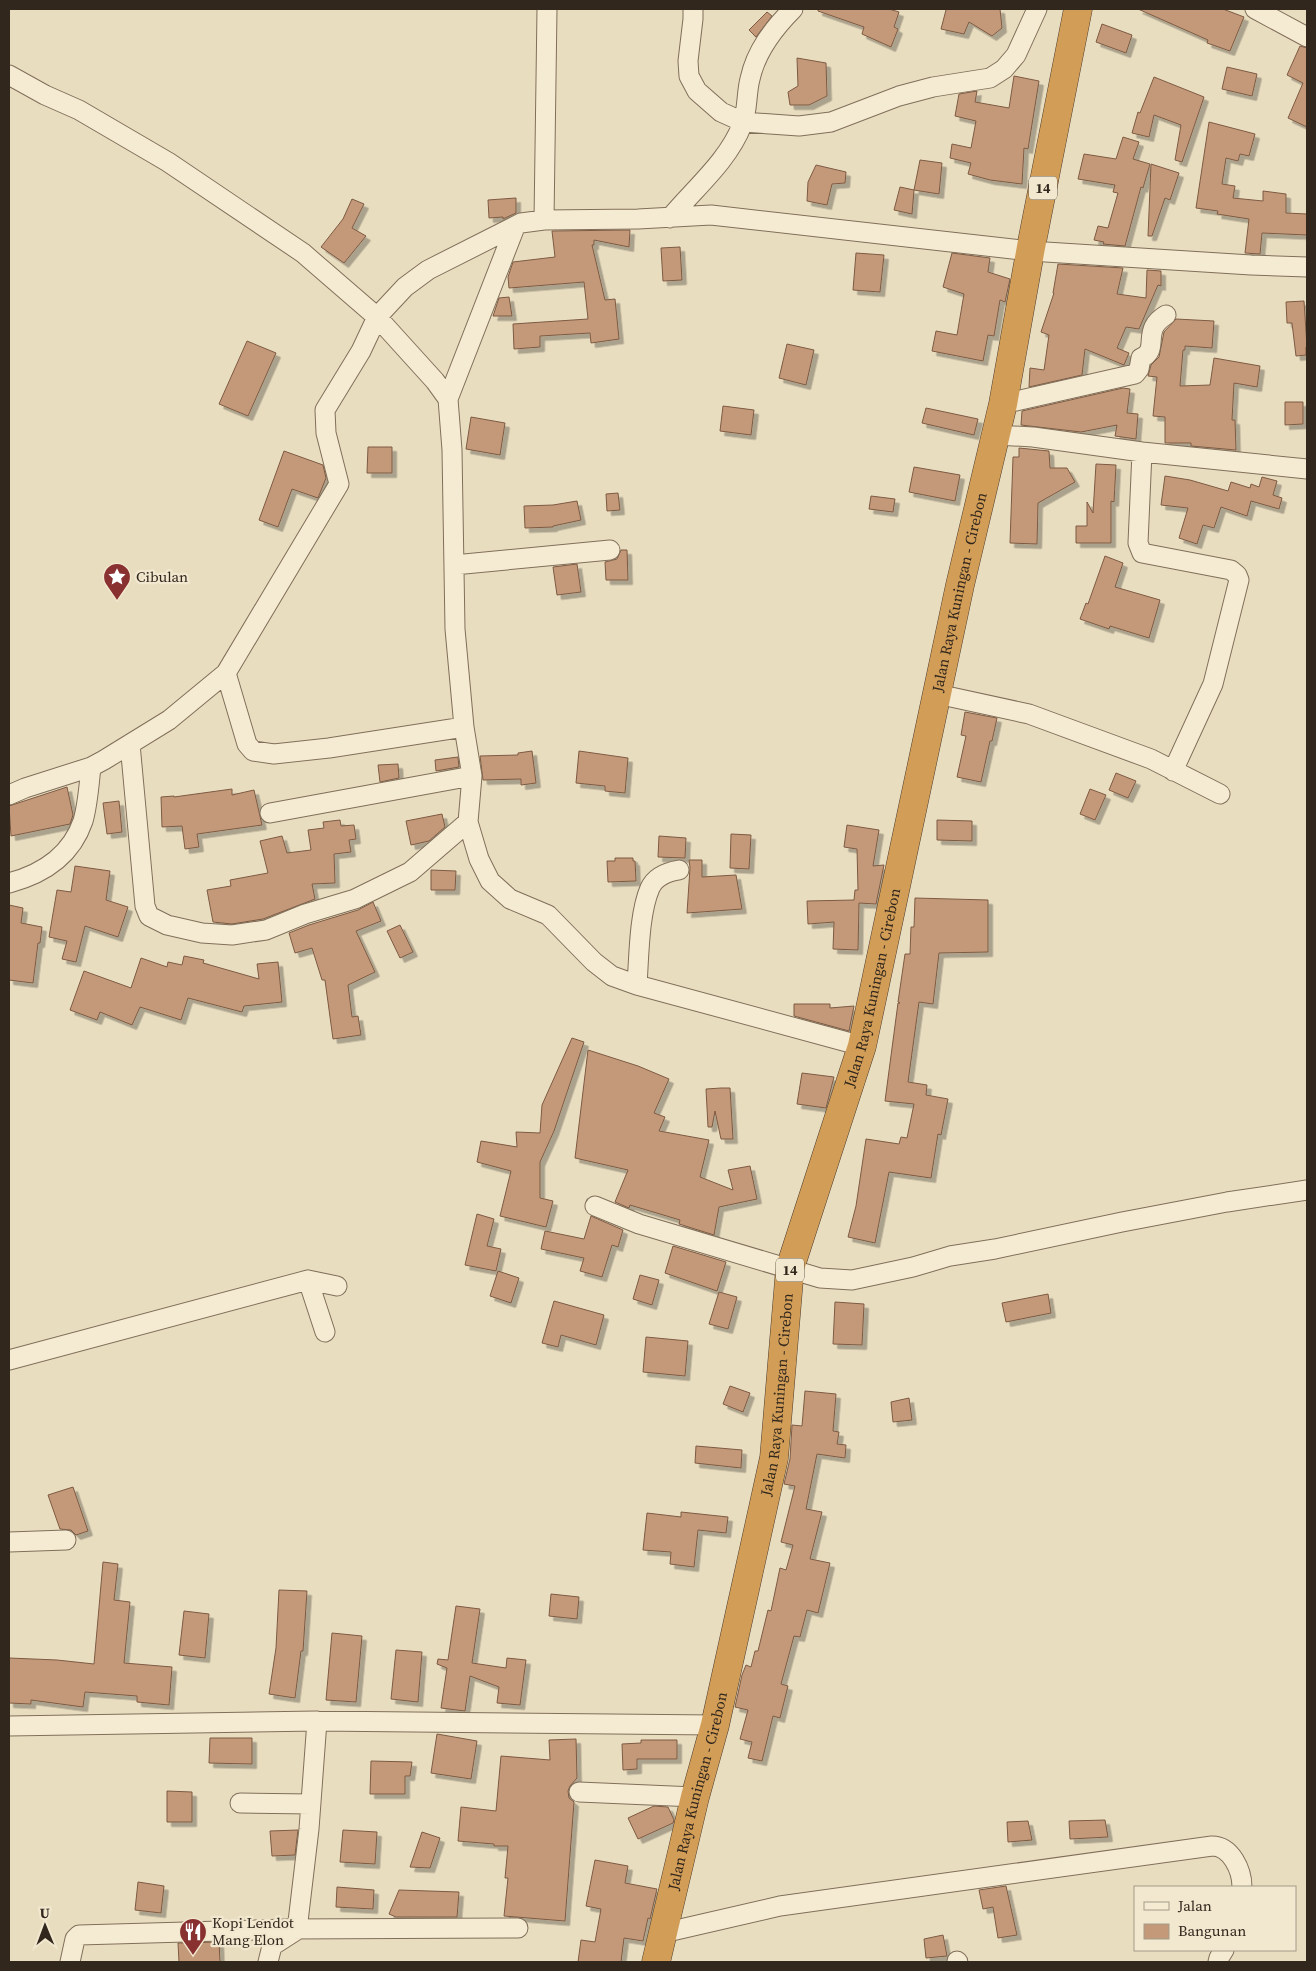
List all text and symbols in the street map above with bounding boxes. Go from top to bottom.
road number: 14 [1029,177,1057,200]
street label: Jalan Raya Kuningan - Cirebon [926,490,992,695]
place icon: Cibulan [102,562,132,601]
place label: Cibulan [136,566,188,587]
street label: Jalan Raya Kuningan - Cirebon [838,886,905,1091]
road number: 14 [776,1258,804,1282]
street label: Jalan Raya Kuningan - Cirebon [755,1292,798,1499]
street label: Jalan Raya Kuningan - Cirebon [662,1690,732,1893]
legend [1134,1886,1296,1951]
text: Jalan [1177,1895,1212,1916]
north arrow [20,1901,70,1951]
text: U [39,1903,50,1923]
place label: Kopi Lendot Mang Elon [212,1912,294,1950]
restaurant icon: Kopi Lendot Mang Elon [178,1917,208,1956]
text: Bangunan [1178,1920,1246,1941]

